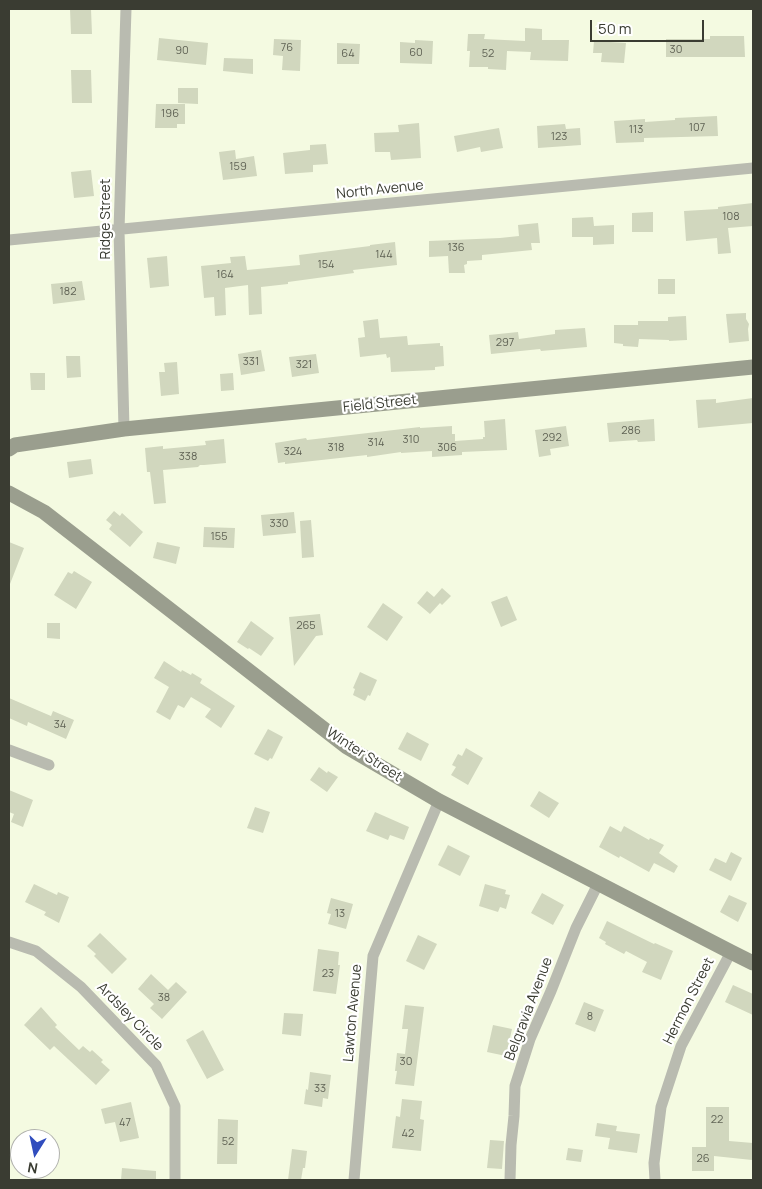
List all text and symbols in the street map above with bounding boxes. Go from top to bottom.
scale bar [592,10,706,42]
text: 50 m [598,18,632,39]
house number: 76 [281,41,293,55]
house number: 30 [670,43,682,57]
house number: 90 [175,44,189,58]
house number: 60 [409,46,423,60]
house number: 64 [341,47,355,61]
house number: 52 [482,47,494,61]
house number: 196 [161,107,179,121]
house number: 107 [689,121,705,135]
house number: 113 [629,123,643,137]
house number: 123 [551,130,567,144]
house number: 159 [229,160,247,174]
street label: North Avenue [336,177,424,203]
street label: Ridge Street [98,179,114,259]
house number: 108 [722,210,740,224]
house number: 136 [447,241,465,255]
house number: 144 [375,248,393,262]
house number: 154 [317,258,335,272]
house number: 164 [216,268,234,282]
house number: 182 [60,285,76,299]
house number: 297 [496,336,514,350]
house number: 331 [243,355,259,369]
house number: 321 [296,358,312,372]
street label: Field Street [342,392,418,416]
house number: 286 [621,424,641,438]
house number: 292 [542,431,562,445]
house number: 310 [402,433,420,447]
house number: 314 [368,436,384,450]
house number: 318 [328,441,344,455]
house number: 306 [437,441,457,455]
house number: 324 [284,445,302,459]
house number: 338 [179,450,197,464]
house number: 330 [270,517,288,531]
house number: 155 [211,530,227,544]
house number: 265 [296,619,316,633]
house number: 34 [54,718,66,732]
street label: Winter Street [323,724,405,786]
house number: 13 [335,907,345,921]
street label: Belgravia Avenue [502,955,556,1063]
street label: Hermon Street [660,955,718,1047]
street label: Lawton Avenue [340,963,366,1063]
house number: 23 [322,967,334,981]
street label: Ardsley Circle [93,979,167,1055]
house number: 38 [158,991,170,1005]
house number: 8 [587,1010,593,1024]
house number: 30 [400,1055,412,1069]
house number: 33 [314,1082,326,1096]
house number: 22 [711,1113,723,1127]
house number: 47 [119,1116,131,1130]
house number: 42 [402,1127,414,1141]
north arrow [10,1129,60,1179]
house number: 52 [222,1135,234,1149]
house number: 26 [696,1152,710,1166]
text: N [26,1158,39,1179]

